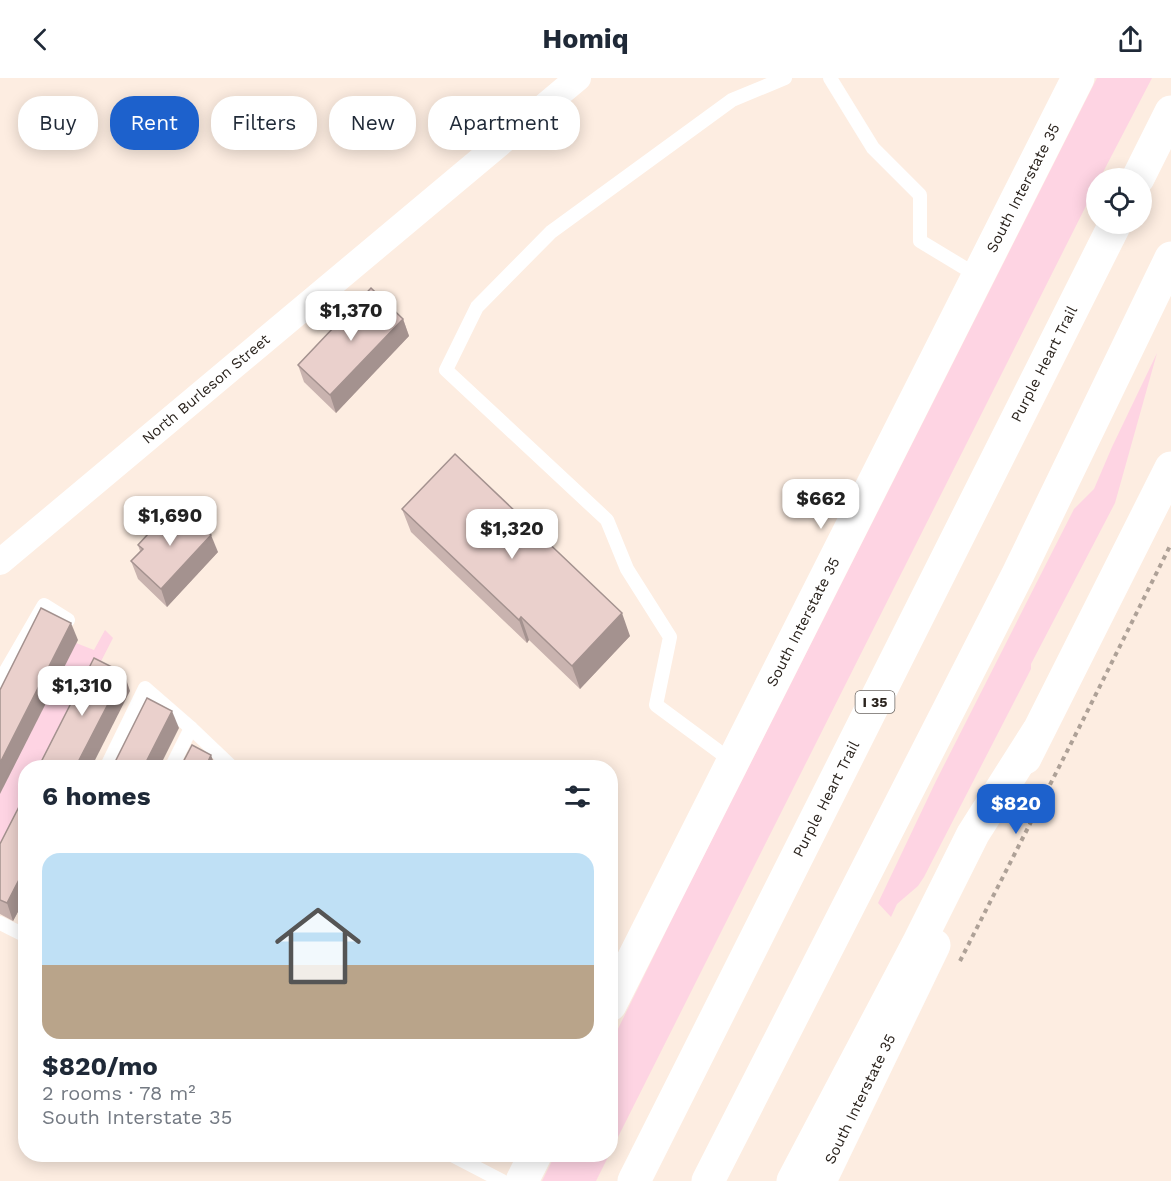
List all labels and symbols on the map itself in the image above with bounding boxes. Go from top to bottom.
street label: South Interstate 35 [983,120,1063,256]
pin: $1,370 [302,291,400,342]
street label: Purple Heart Trail [1007,303,1081,425]
street label: North Burleson Street [139,330,274,448]
pin: $662 [785,479,857,530]
pin: $1,690 [121,496,219,547]
pin: $1,320 [463,509,561,560]
street label: South Interstate 35 [763,554,843,690]
pin: $1,310 [33,666,131,717]
road number: I 35 [856,691,894,713]
street label: Purple Heart Trail [789,738,863,860]
pin: $820 [980,784,1052,835]
street label: South Interstate 35 [821,1031,899,1167]

